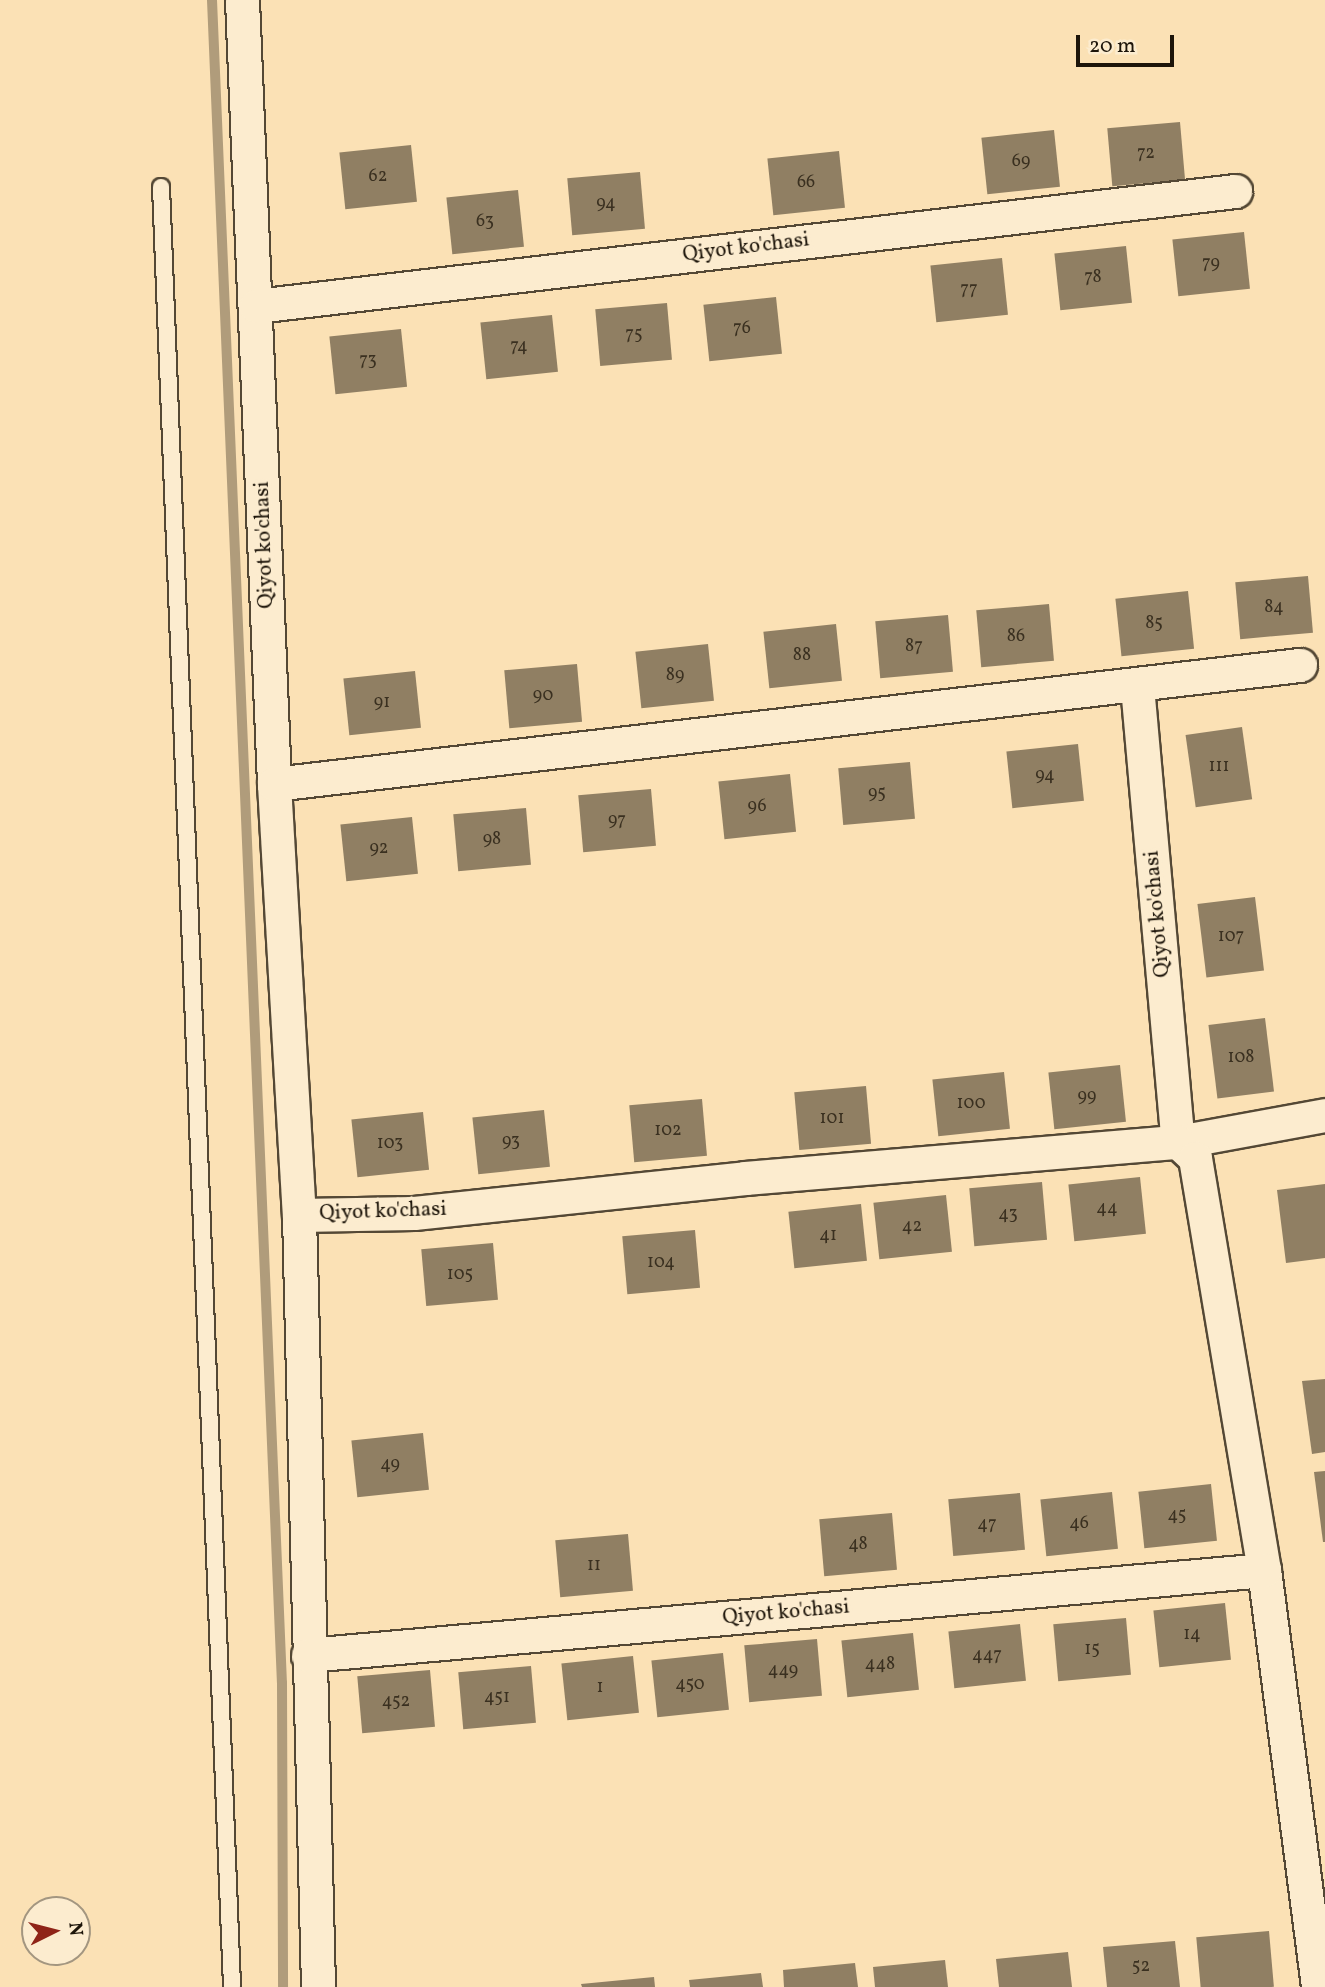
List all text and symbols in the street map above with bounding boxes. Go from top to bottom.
scale bar [1080,21,1178,65]
text: 20 m [1089,32,1135,61]
house number: 72 [1137,143,1155,165]
house number: 69 [1012,151,1030,173]
house number: 62 [369,166,387,188]
house number: 66 [797,172,815,194]
house number: 94 [596,193,616,215]
house number: 63 [476,211,494,233]
street label: Qiyot ko'chasi [681,228,811,268]
house number: 79 [1202,253,1220,275]
house number: 78 [1084,267,1102,289]
house number: 77 [960,279,978,301]
house number: 76 [733,318,751,340]
house number: 75 [625,324,643,346]
house number: 74 [510,336,528,358]
house number: 73 [359,350,377,372]
street label: Qiyot ko'chasi [250,481,280,609]
house number: 84 [1264,597,1284,619]
house number: 85 [1145,613,1163,635]
house number: 86 [1007,626,1025,648]
house number: 87 [905,636,923,658]
house number: 88 [793,645,811,667]
house number: 89 [666,665,684,687]
house number: 90 [533,685,553,707]
house number: 91 [374,692,390,714]
house number: 111 [1209,756,1229,778]
house number: 94 [1035,765,1055,787]
house number: 95 [868,783,886,805]
house number: 96 [747,796,767,818]
house number: 97 [608,810,626,832]
house number: 98 [483,829,501,851]
house number: 92 [369,838,389,860]
street label: Qiyot ko'chasi [1140,850,1176,978]
house number: 107 [1218,926,1244,948]
house number: 108 [1228,1047,1254,1069]
house number: 99 [1078,1086,1096,1108]
house number: 100 [957,1093,985,1115]
house number: 101 [820,1108,844,1130]
house number: 102 [654,1120,682,1142]
house number: 93 [502,1131,520,1153]
house number: 103 [377,1133,403,1155]
street label: Qiyot ko'chasi [319,1197,447,1227]
house number: 44 [1096,1198,1118,1220]
house number: 43 [998,1204,1018,1226]
house number: 42 [902,1216,922,1238]
house number: 41 [819,1225,837,1247]
house number: 104 [647,1252,675,1274]
house number: 105 [447,1264,473,1286]
house number: 49 [380,1454,400,1476]
house number: 45 [1168,1505,1186,1527]
house number: 46 [1069,1513,1089,1535]
house number: 47 [977,1514,997,1536]
house number: 48 [848,1534,868,1556]
house number: 11 [587,1555,601,1577]
street label: Qiyot ko'chasi [722,1595,850,1631]
house number: 14 [1183,1624,1201,1646]
house number: 15 [1084,1639,1100,1661]
house number: 447 [972,1645,1002,1667]
house number: 448 [865,1654,895,1676]
house number: 449 [768,1660,798,1682]
house number: 450 [675,1674,705,1696]
house number: 1 [597,1677,603,1699]
house number: 451 [484,1687,510,1709]
house number: 452 [382,1691,410,1713]
north arrow [21,1896,91,1966]
text: N [61,1921,89,1937]
house number: 52 [1132,1956,1150,1978]

